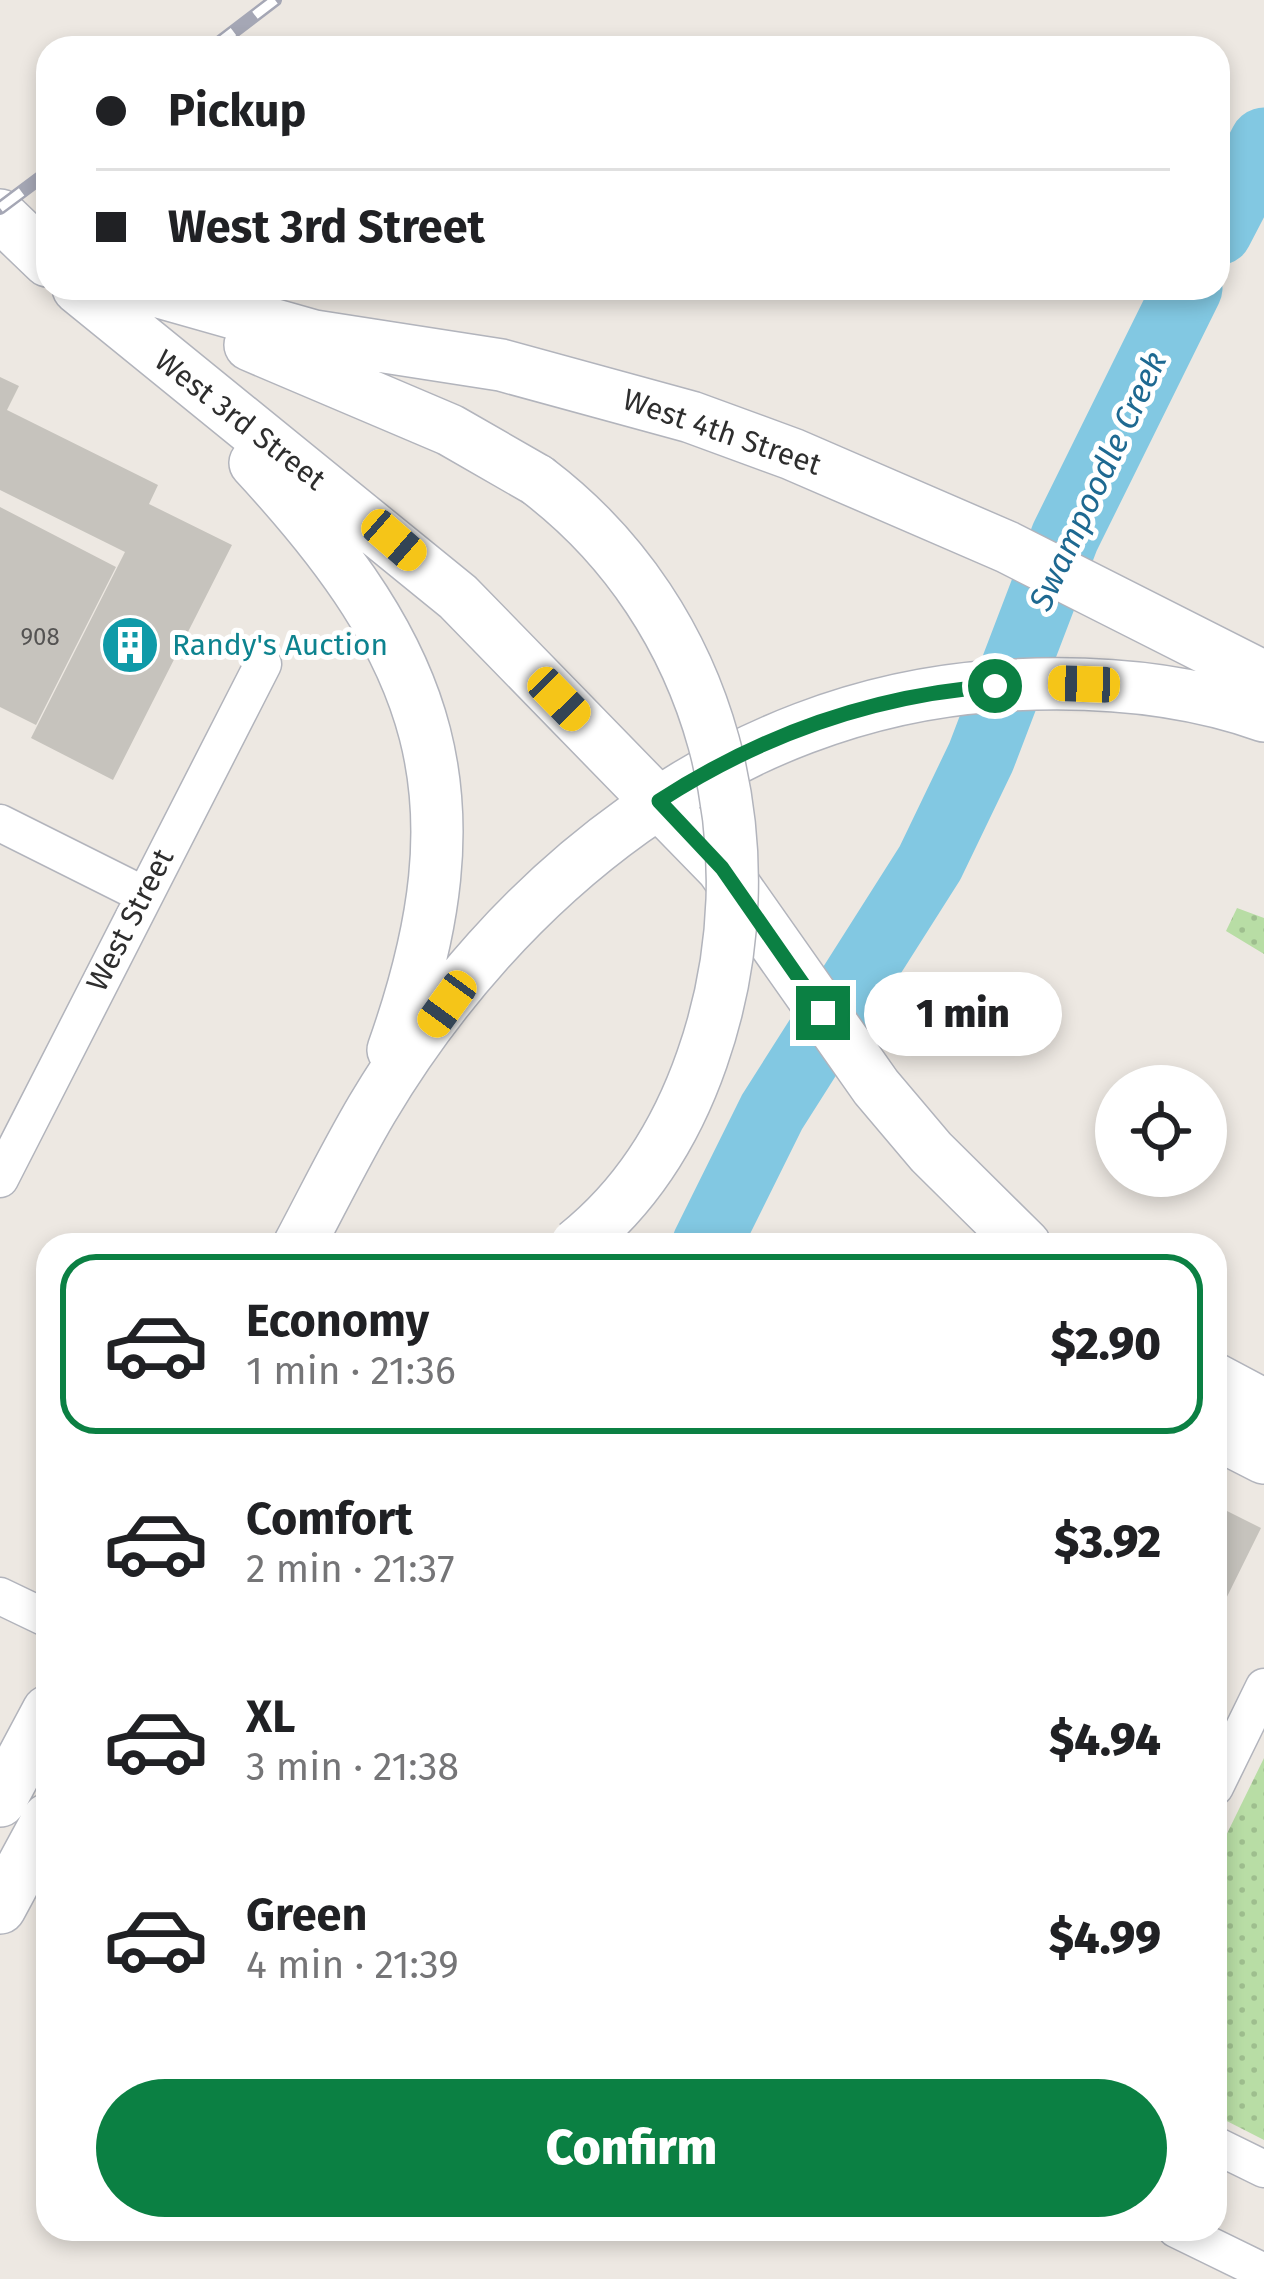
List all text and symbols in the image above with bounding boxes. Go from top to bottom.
text: Pickup [168,84,306,138]
text: West 3rd Street [168,200,485,254]
street label: West 3rd Street [148,342,333,498]
water label: Swampoodle Creek [1020,345,1175,618]
street label: West 4th Street [618,381,826,483]
car [355,503,433,577]
building icon: Randy's Auction [99,614,161,676]
house number: 908 [20,623,60,651]
place label: Randy's Auction [172,627,388,663]
route start [968,659,1022,713]
car [521,661,597,737]
car [1047,665,1121,703]
street label: West Street [79,843,181,997]
car [411,964,483,1044]
callout: 1 min [865,971,1063,1055]
route end [796,986,850,1040]
text: 1 min [916,991,1010,1037]
map controls [1095,1065,1227,1197]
button: locate [1095,1065,1227,1197]
icon: car [102,1290,210,1398]
text: Economy [246,1294,429,1348]
text: $2.90 [1051,1317,1161,1371]
text: 1 min · 21:36 [246,1348,456,1394]
icon: car [102,1488,210,1596]
text: Comfort [246,1492,413,1546]
text: $3.92 [1054,1515,1161,1569]
text: 2 min · 21:37 [246,1546,454,1592]
icon: car [102,1686,210,1794]
text: XL [246,1690,295,1744]
text: $4.94 [1049,1713,1161,1767]
text: 3 min · 21:38 [246,1744,459,1790]
icon: car [102,1884,210,1992]
text: Green [246,1888,367,1942]
text: $4.99 [1049,1911,1161,1965]
text: 4 min · 21:39 [246,1942,459,1988]
button: Confirm [96,2079,1167,2217]

